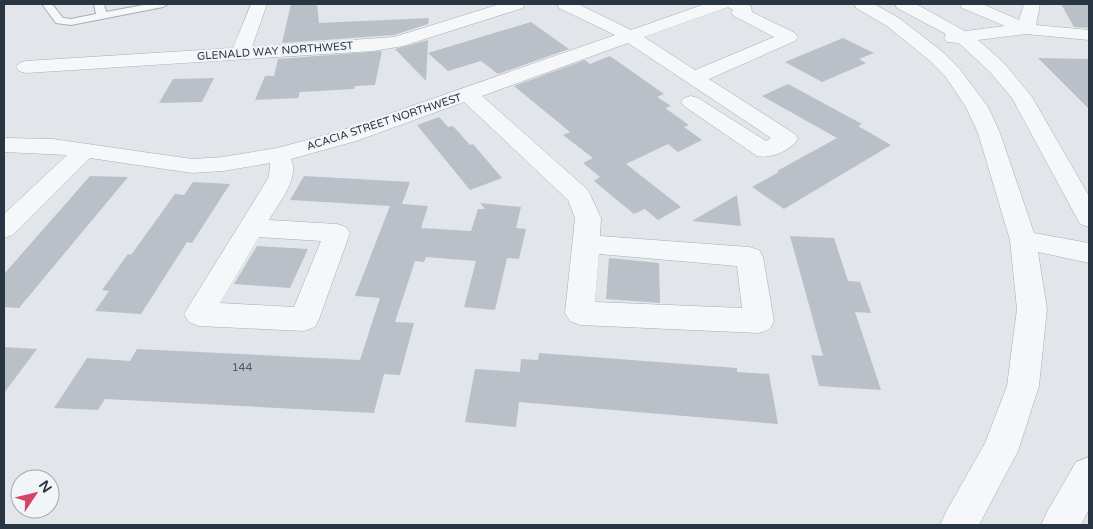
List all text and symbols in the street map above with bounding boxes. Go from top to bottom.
street label: GLENALD WAY NORTHWEST [196,39,354,63]
street label: ACACIA STREET NORTHWEST [305,91,463,153]
house number: 144 [232,361,252,374]
north arrow [10,469,60,519]
text: N [35,477,55,496]

